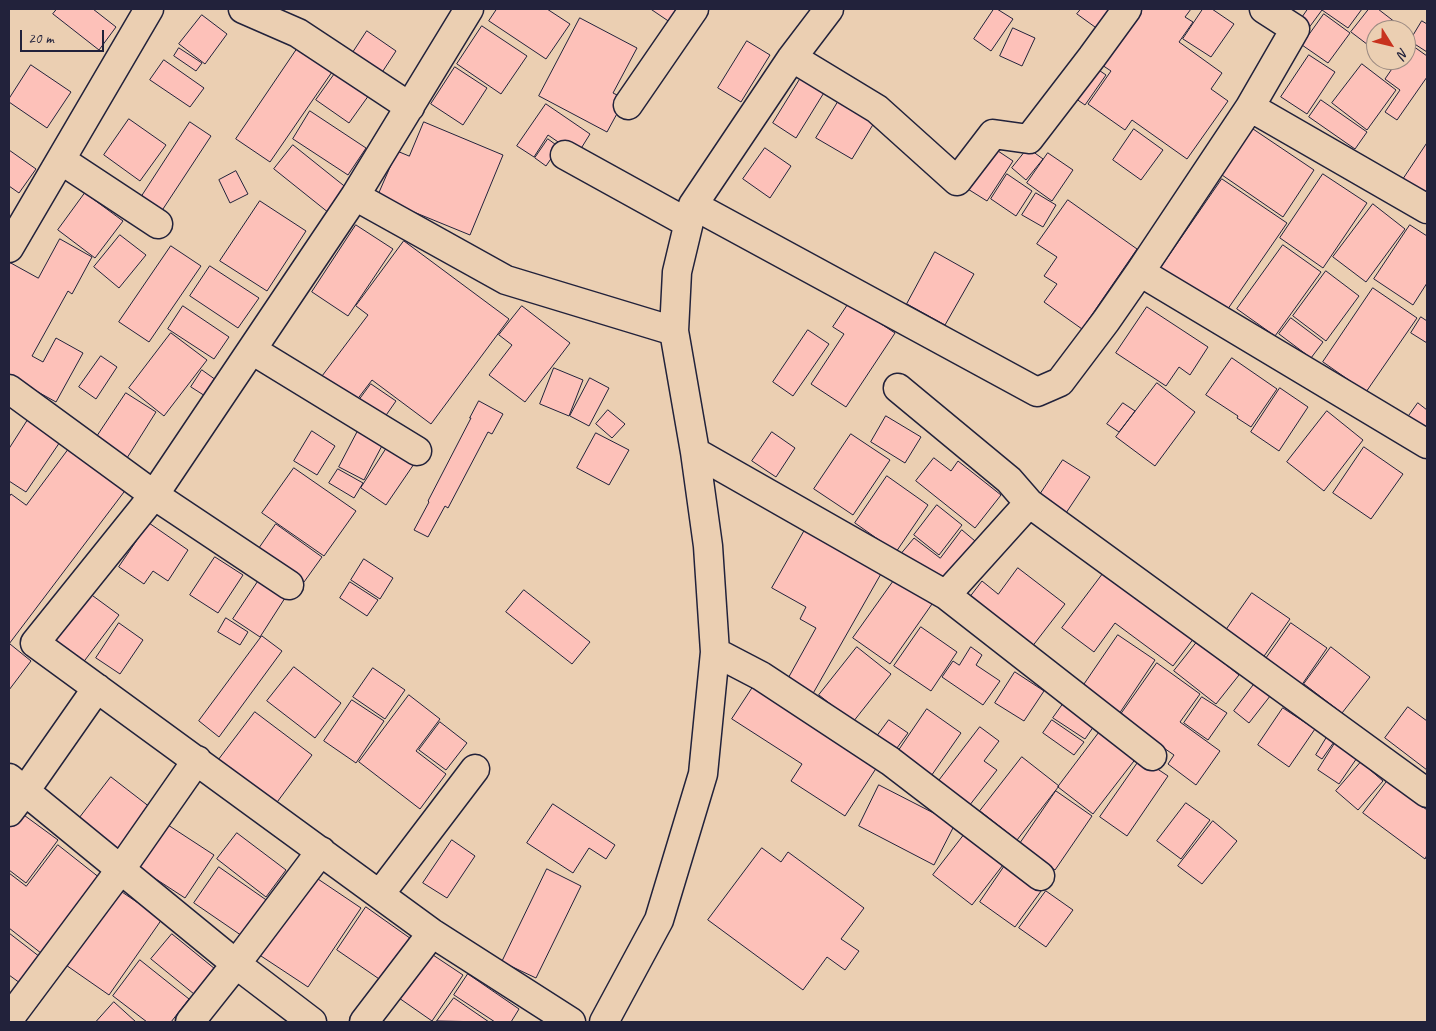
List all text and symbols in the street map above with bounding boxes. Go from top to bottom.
scale bar [22,20,106,52]
north arrow [1366,20,1416,70]
text: 20 m [28,29,54,48]
text: N [1393,45,1412,62]

